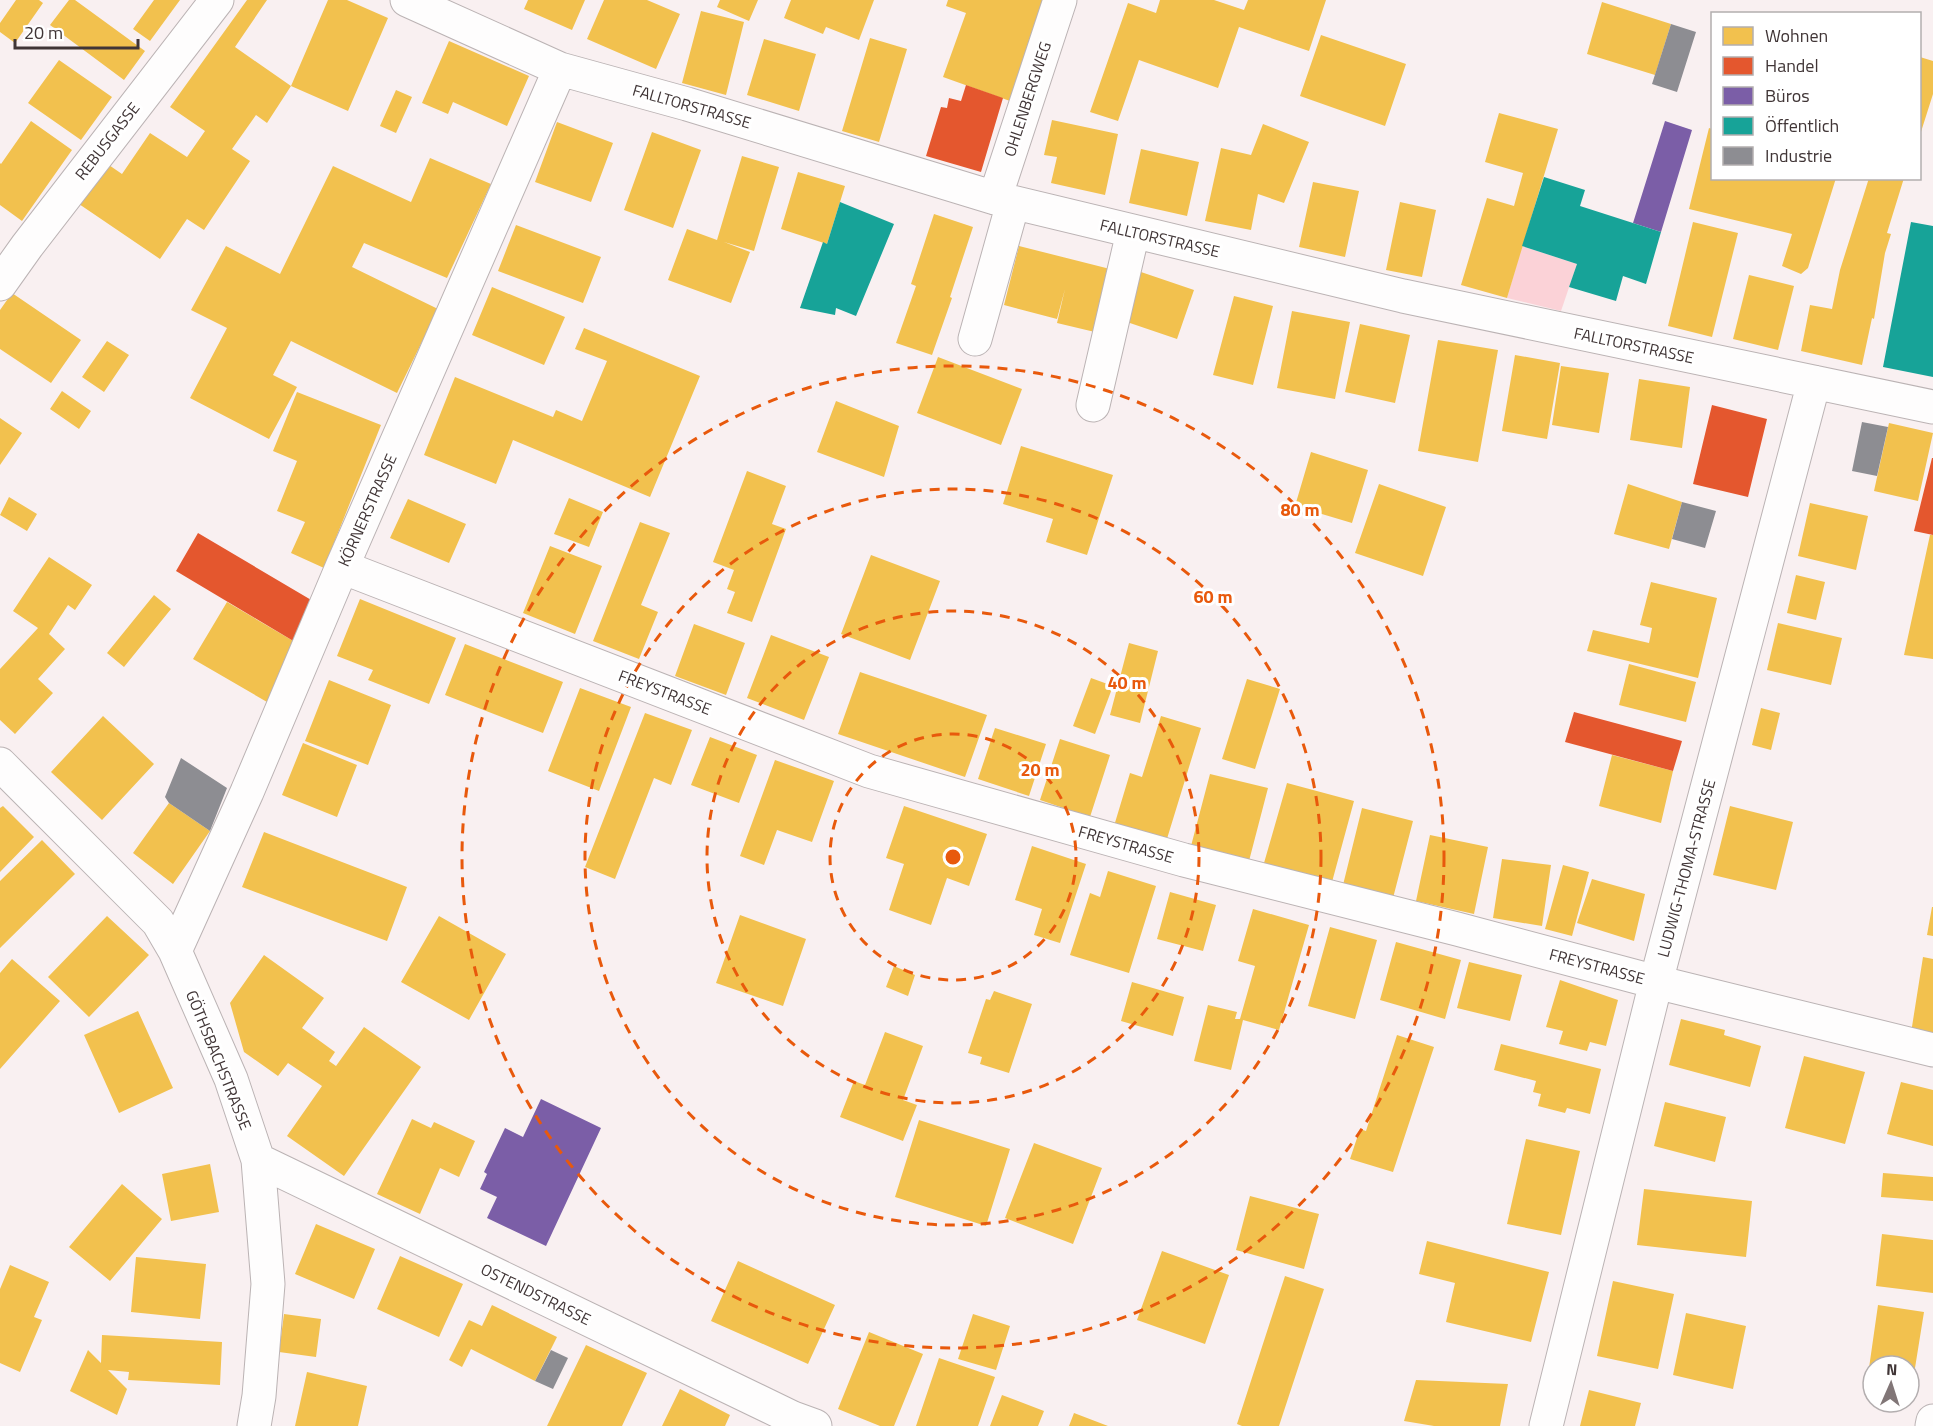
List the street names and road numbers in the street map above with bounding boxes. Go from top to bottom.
street label: OHLENBERGWEG [997,38,1057,160]
street label: FALLTORSTRASSE [630,78,754,134]
street label: REBUSGASSE [69,97,145,185]
street label: FALLTORSTRASSE [1098,213,1222,263]
street label: FALLTORSTRASSE [1572,321,1696,369]
street label: KÖRNERSTRASSE [331,450,403,570]
street label: FREYSTRASSE [615,663,715,721]
street label: LUDWIG-THOMA-STRASSE [1651,776,1721,960]
street label: FREYSTRASSE [1076,819,1177,869]
street label: FREYSTRASSE [1547,942,1648,990]
street label: GÖTHSBACHSTRASSE [180,986,258,1134]
street label: OSTENDSTRASSE [477,1257,595,1331]

